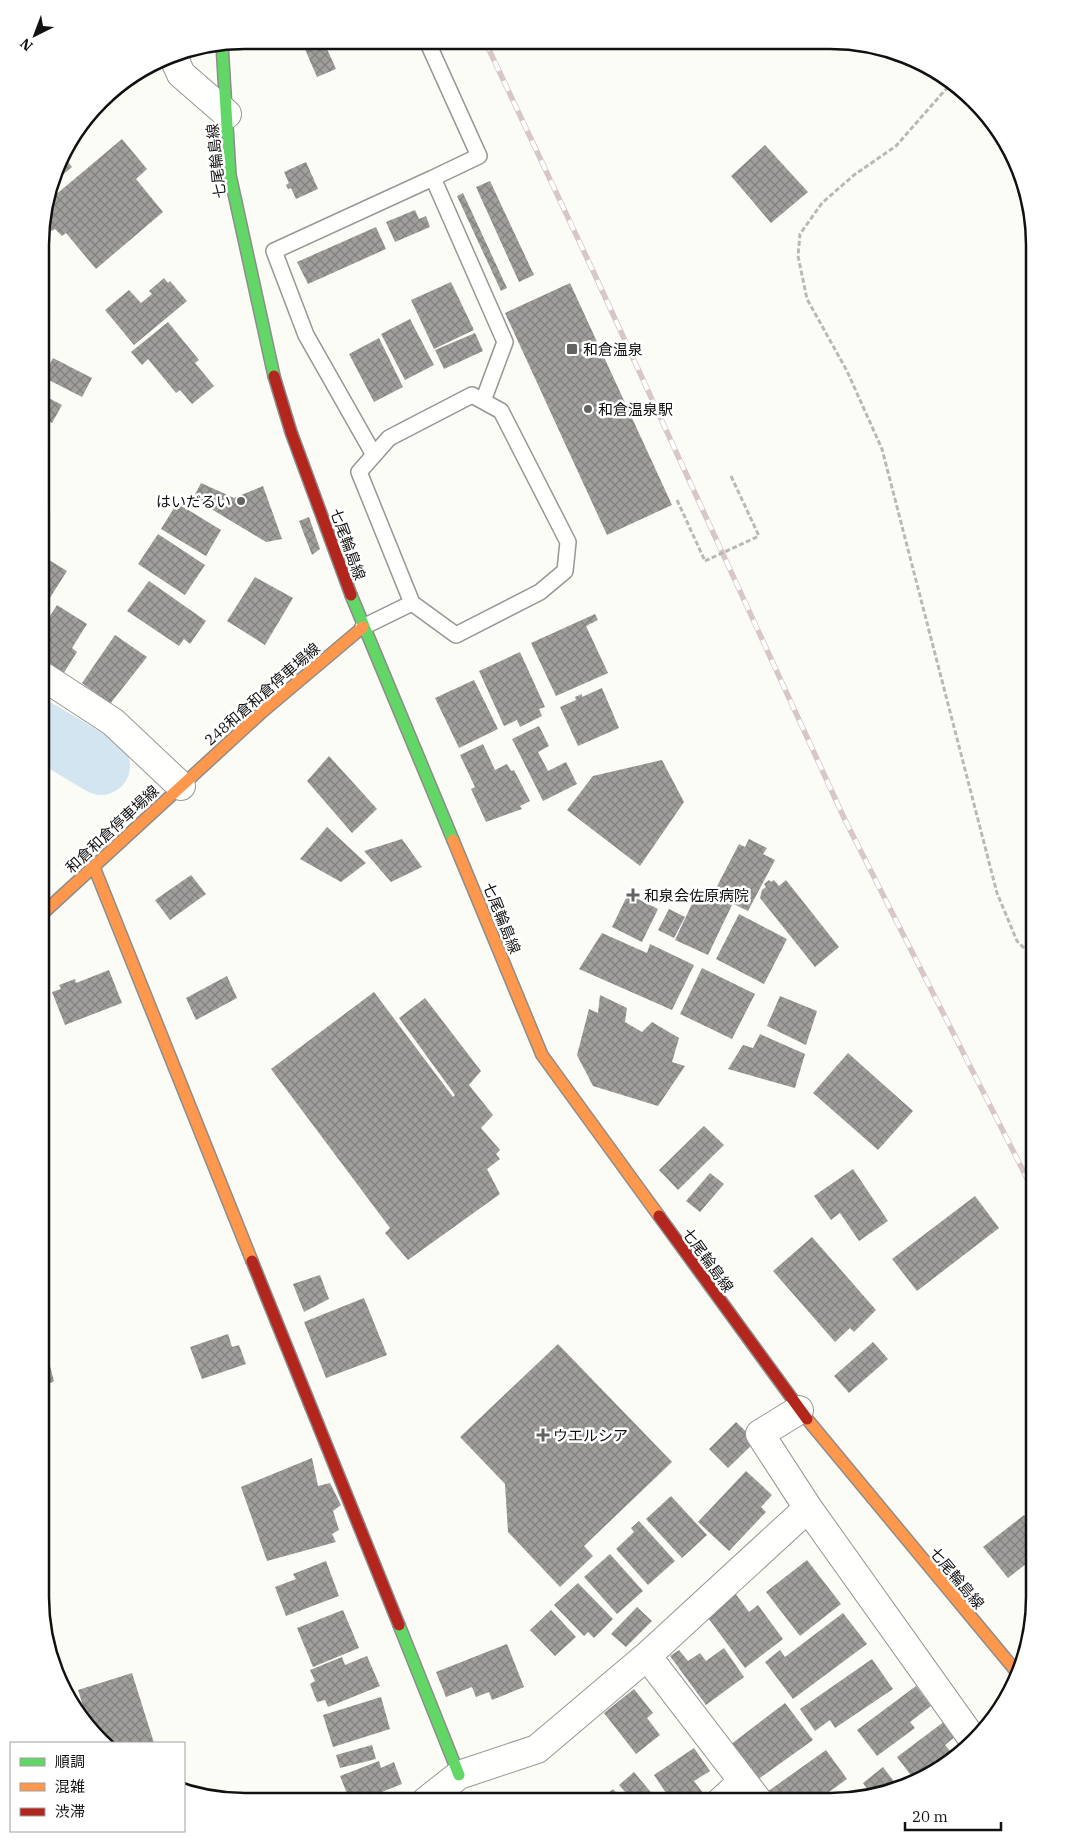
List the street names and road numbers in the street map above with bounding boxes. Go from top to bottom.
street label: 七尾輪島線 [203,123,229,199]
street label: 七尾輪島線 [326,506,370,582]
street label: 248和倉和倉停車場線 [200,639,324,749]
street label: 和倉和倉停車場線 [62,781,162,877]
street label: 七尾輪島線 [479,880,525,956]
street label: 七尾輪島線 [678,1224,738,1296]
street label: 七尾輪島線 [926,1543,988,1613]

